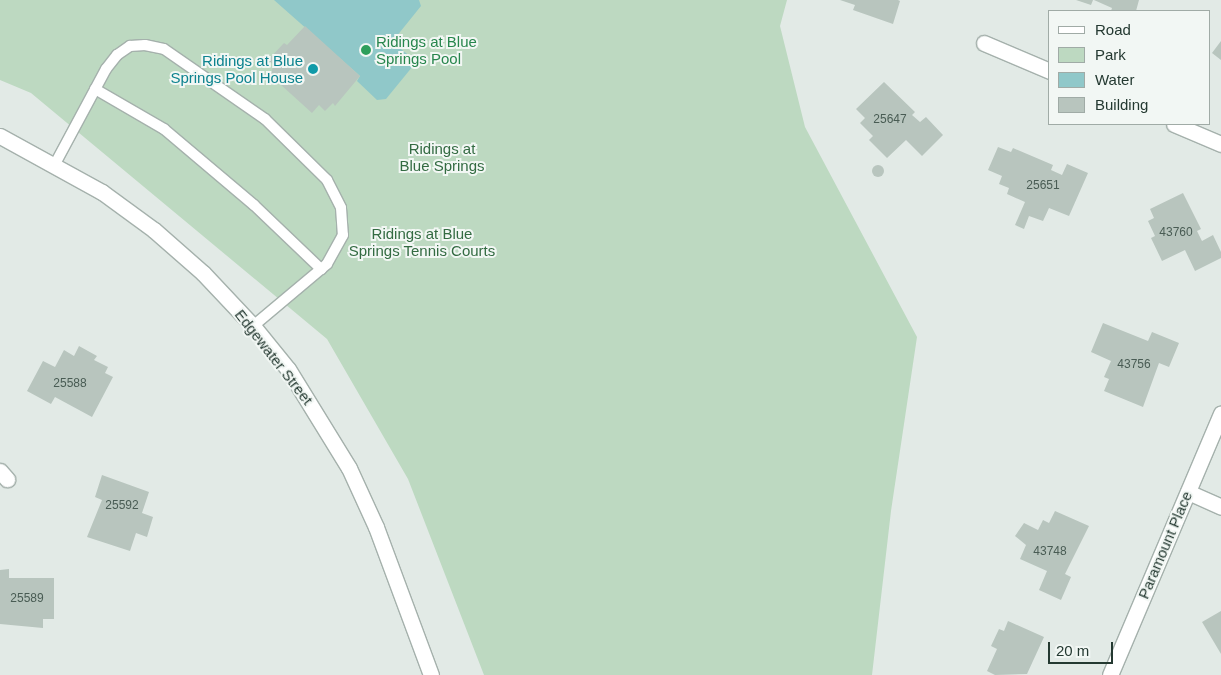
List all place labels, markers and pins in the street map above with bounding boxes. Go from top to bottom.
place label: Ridings at Blue Springs Pool [376,32,477,67]
marker: Ridings at Blue Springs Pool [360,44,372,56]
place label: Ridings at Blue Springs Pool House [170,51,303,86]
marker: Ridings at Blue Springs Pool House [307,63,319,75]

